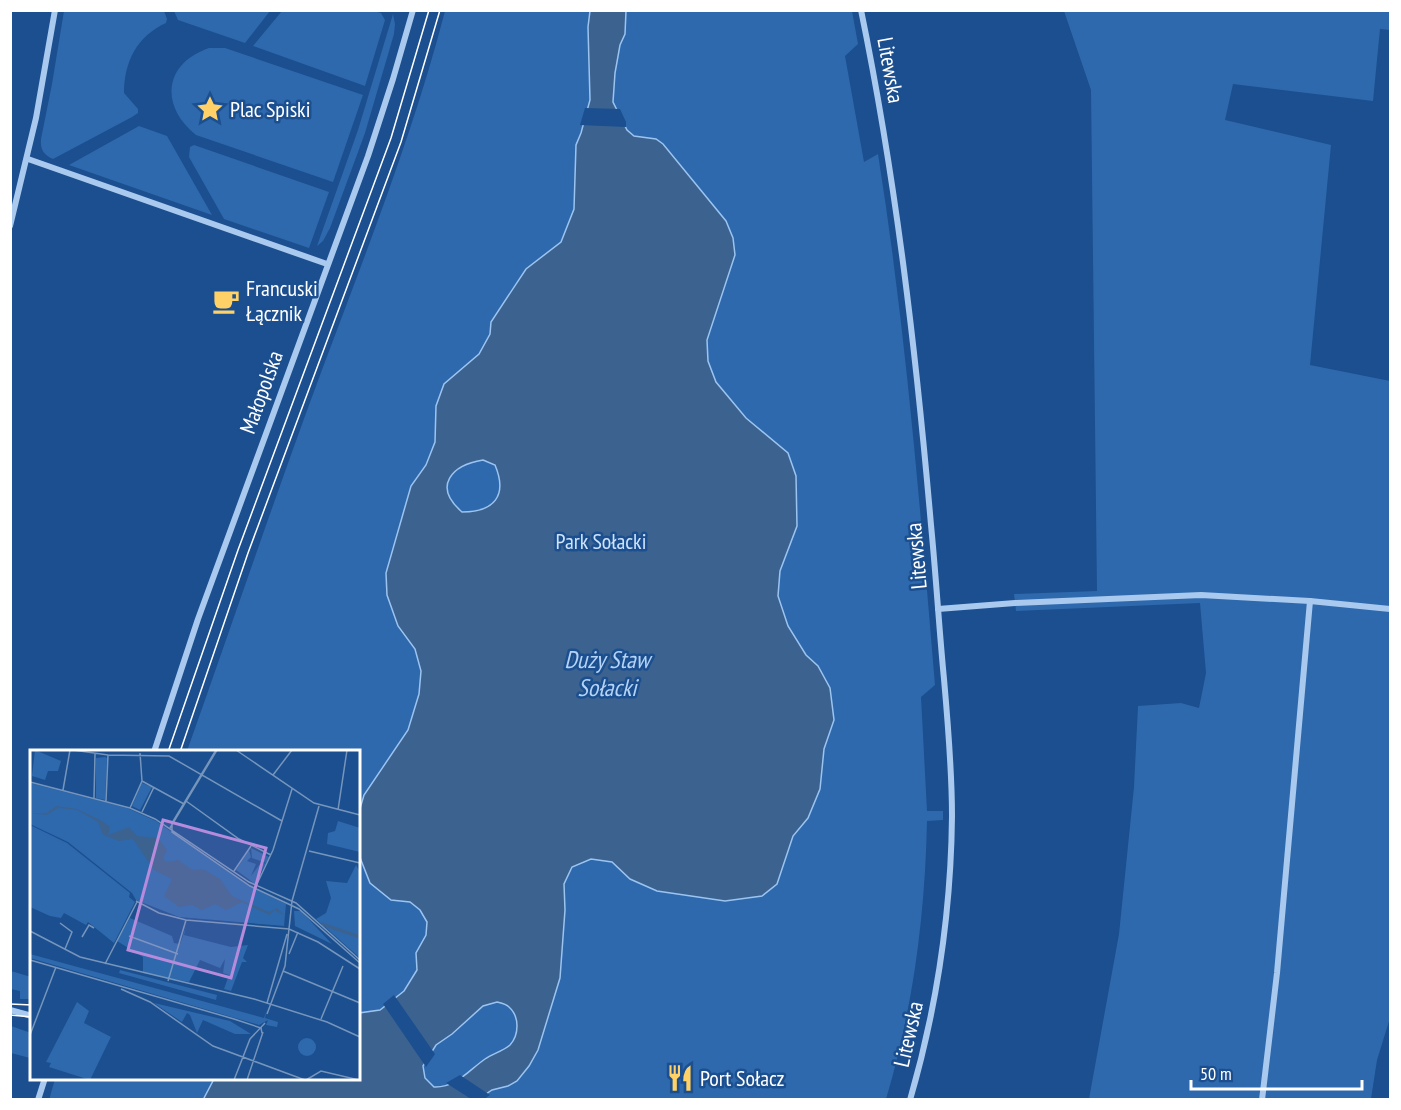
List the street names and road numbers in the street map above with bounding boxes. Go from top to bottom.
street label: Litewska [871,35,911,105]
street label: Małopolska [233,347,289,437]
street label: Litewska [899,522,933,590]
street label: Litewska [887,998,929,1070]

